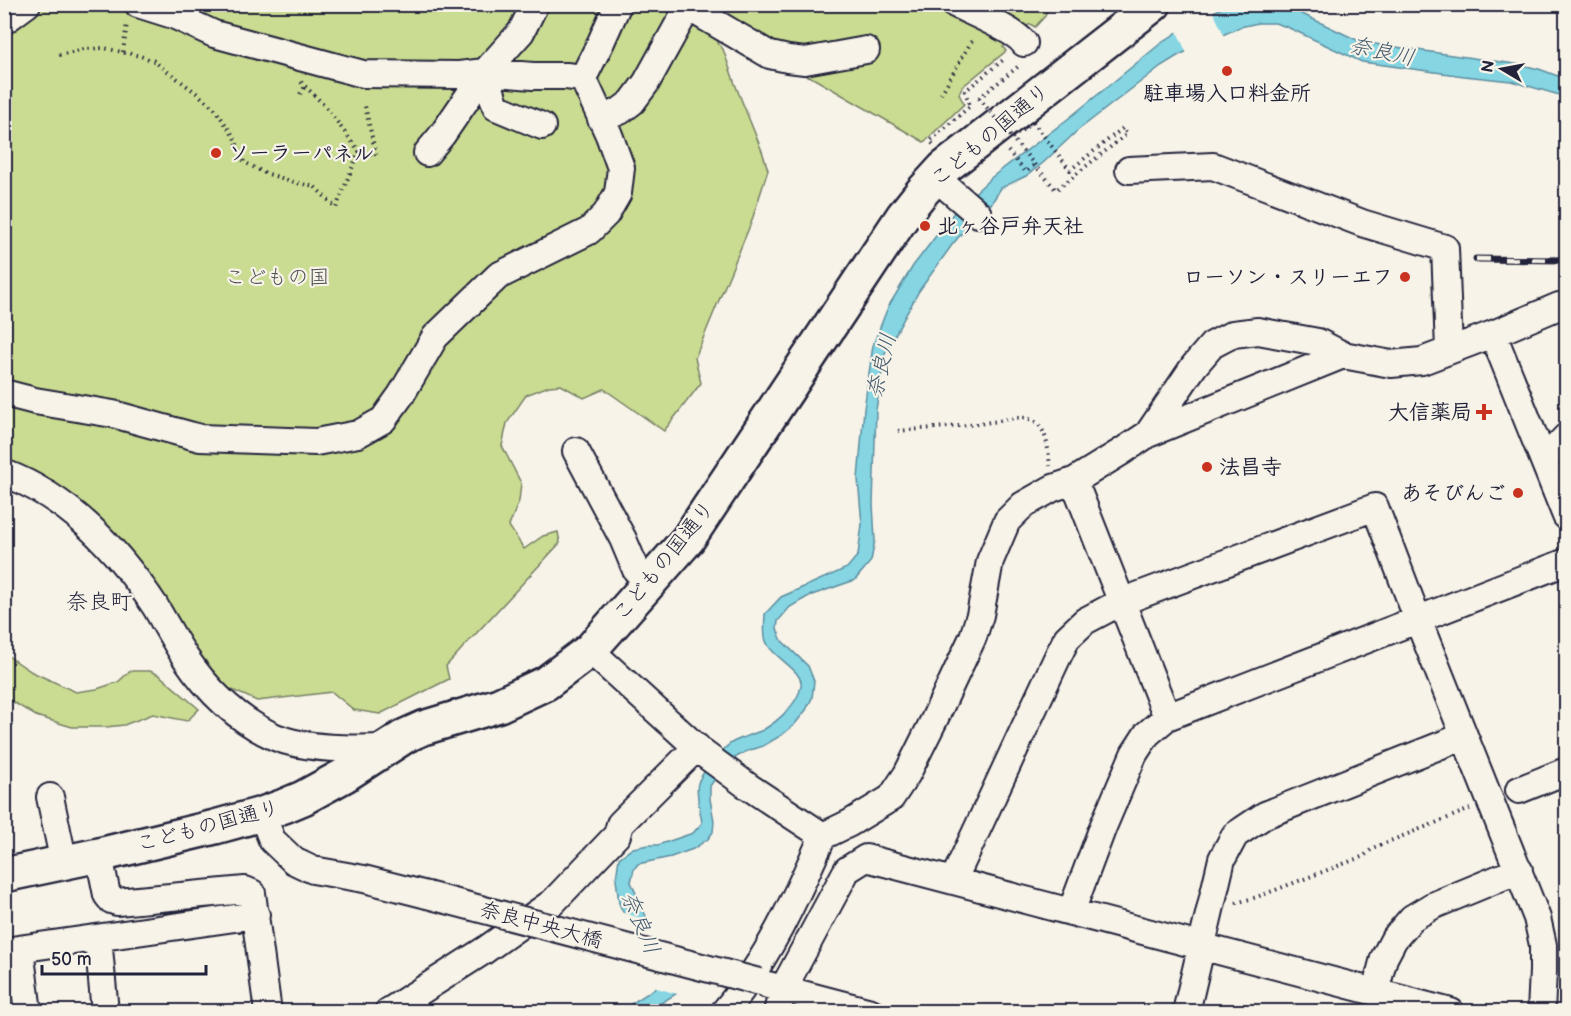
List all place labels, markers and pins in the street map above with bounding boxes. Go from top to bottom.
marker: 駐車場入口料金所 [1220,64,1234,78]
place label: 駐車場入口料金所 [1143,81,1311,106]
place label: ソーラーパネル [228,141,375,166]
marker: ソーラーパネル [209,146,223,160]
place label: 北ヶ谷戸弁天社 [937,214,1084,239]
marker: 北ヶ谷戸弁天社 [918,219,932,233]
place label: ローソン・スリーエフ [1183,265,1393,290]
marker: ローソン・スリーエフ [1398,270,1412,284]
place label: 大信薬局 [1388,400,1472,425]
marker: 大信薬局 [1477,405,1491,419]
place label: 法昌寺 [1219,455,1282,480]
marker: 法昌寺 [1200,460,1214,474]
place label: あそびんご [1401,481,1506,506]
marker: あそびんご [1511,486,1525,500]

